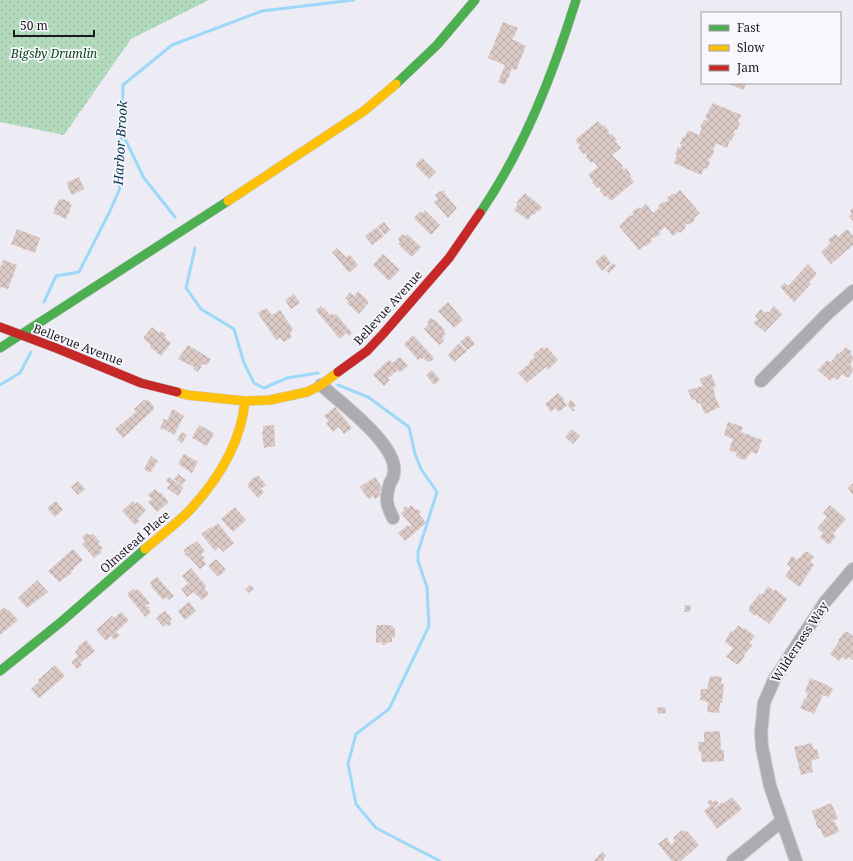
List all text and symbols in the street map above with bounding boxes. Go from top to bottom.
scale bar [14,12,94,38]
legend [701,12,841,84]
text: 50 m [20,17,48,34]
text: Fast [737,19,760,36]
text: Slow [737,39,765,56]
park label: Bigsby Drumlin [10,45,97,62]
text: Jam [736,59,759,76]
water label: Harbor Brook [109,100,131,187]
street label: Bellevue Avenue [349,267,426,349]
street label: Bellevue Avenue [31,320,126,370]
street label: Olmstead Place [96,507,173,577]
street label: Wilderness Way [767,598,832,685]

